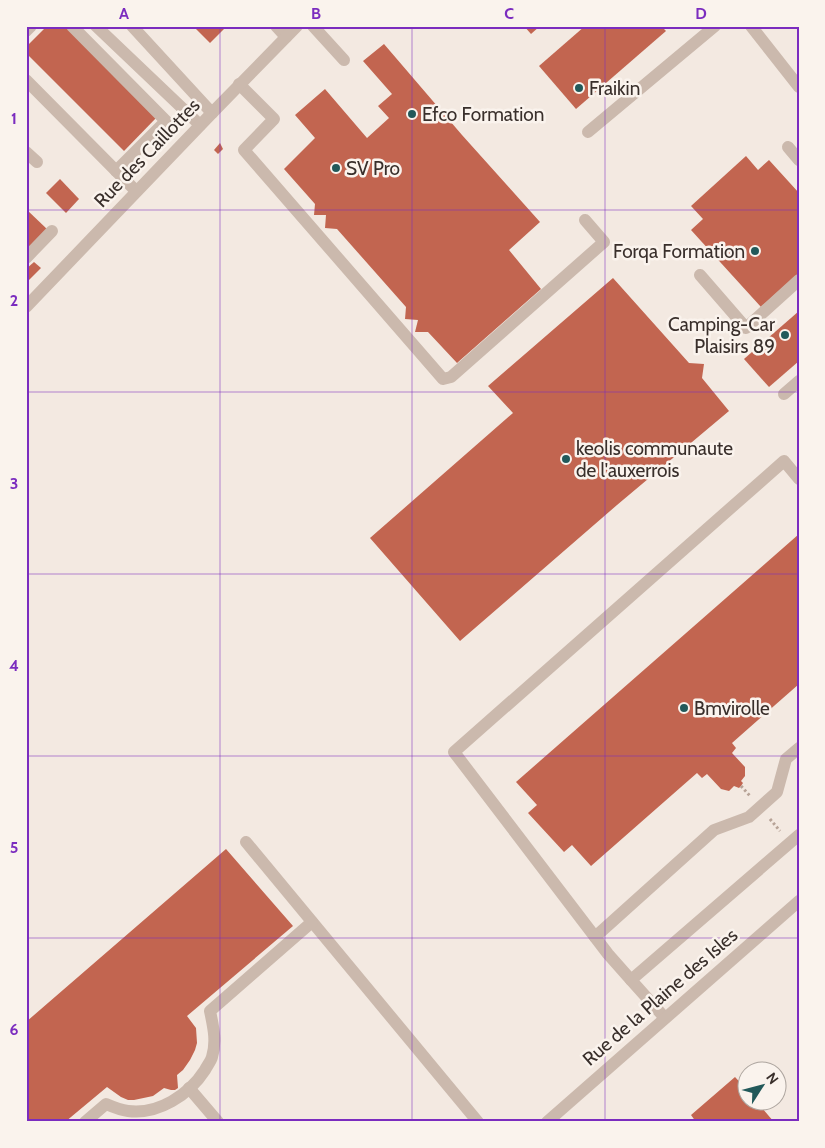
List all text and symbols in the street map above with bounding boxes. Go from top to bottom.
text: A [119,4,129,23]
text: B [311,4,321,23]
text: C [504,4,514,23]
text: D [695,4,707,23]
place label: Fraikin [589,77,640,100]
marker: Fraikin [573,82,585,94]
street label: Rue des Caillottes [89,94,205,212]
place label: Efco Formation [422,103,544,126]
marker: Efco Formation [406,108,418,120]
text: 1 [11,109,17,128]
place label: SV Pro [346,157,400,180]
marker: SV Pro [330,162,342,174]
place label: Forqa Formation [613,240,745,263]
marker: Forqa Formation [749,245,761,257]
text: 2 [10,291,18,310]
place label: Camping-Car Plaisirs 89 [668,313,775,358]
marker: Camping-Car Plaisirs 89 [779,329,791,341]
place label: keolis communaute de l'auxerrois [576,437,733,482]
marker: keolis communaute de l'auxerrois [560,453,572,465]
text: 3 [10,474,18,493]
text: 4 [9,656,19,675]
place label: Bmvirolle [694,697,770,720]
marker: Bmvirolle [678,702,690,714]
text: 5 [10,838,18,857]
street label: Rue de la Plaine des Isles [578,923,742,1070]
text: 6 [10,1020,19,1039]
north arrow [738,1060,788,1110]
text: N [762,1069,783,1088]

